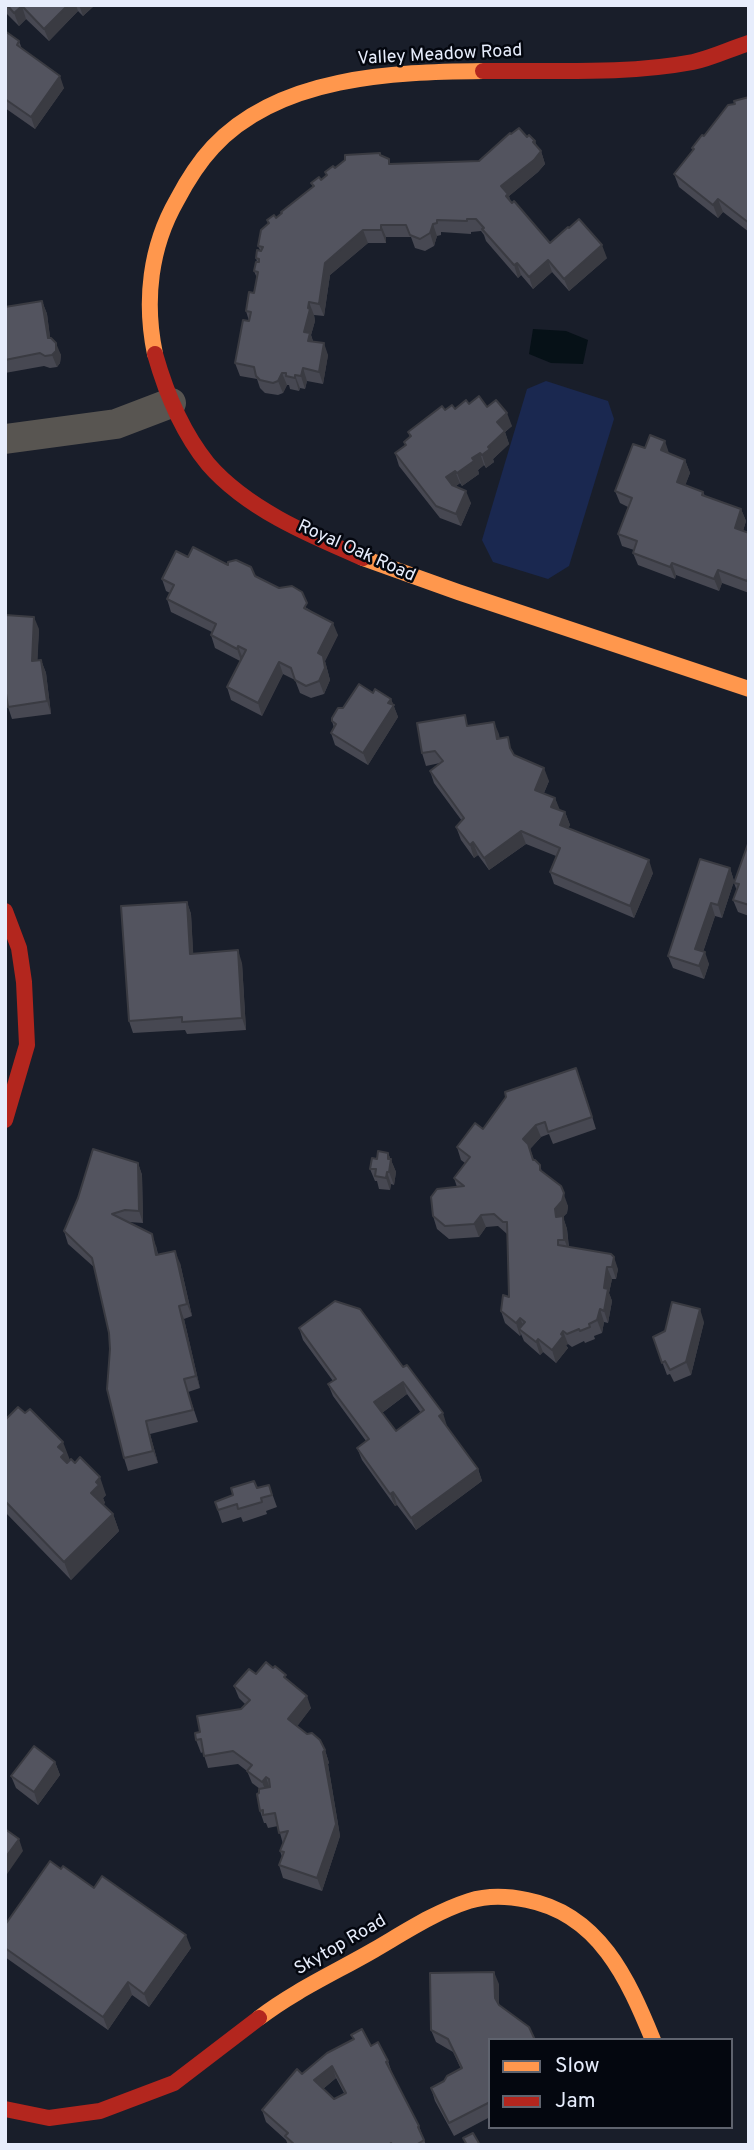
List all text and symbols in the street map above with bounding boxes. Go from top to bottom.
street label: Valley Meadow Road [357,41,523,71]
street label: Royal Oak Road [294,516,418,588]
street label: Skytop Road [291,1911,391,1981]
legend [488,2038,733,2129]
text: Slow [555,2053,600,2080]
text: Jam [555,2088,596,2115]

